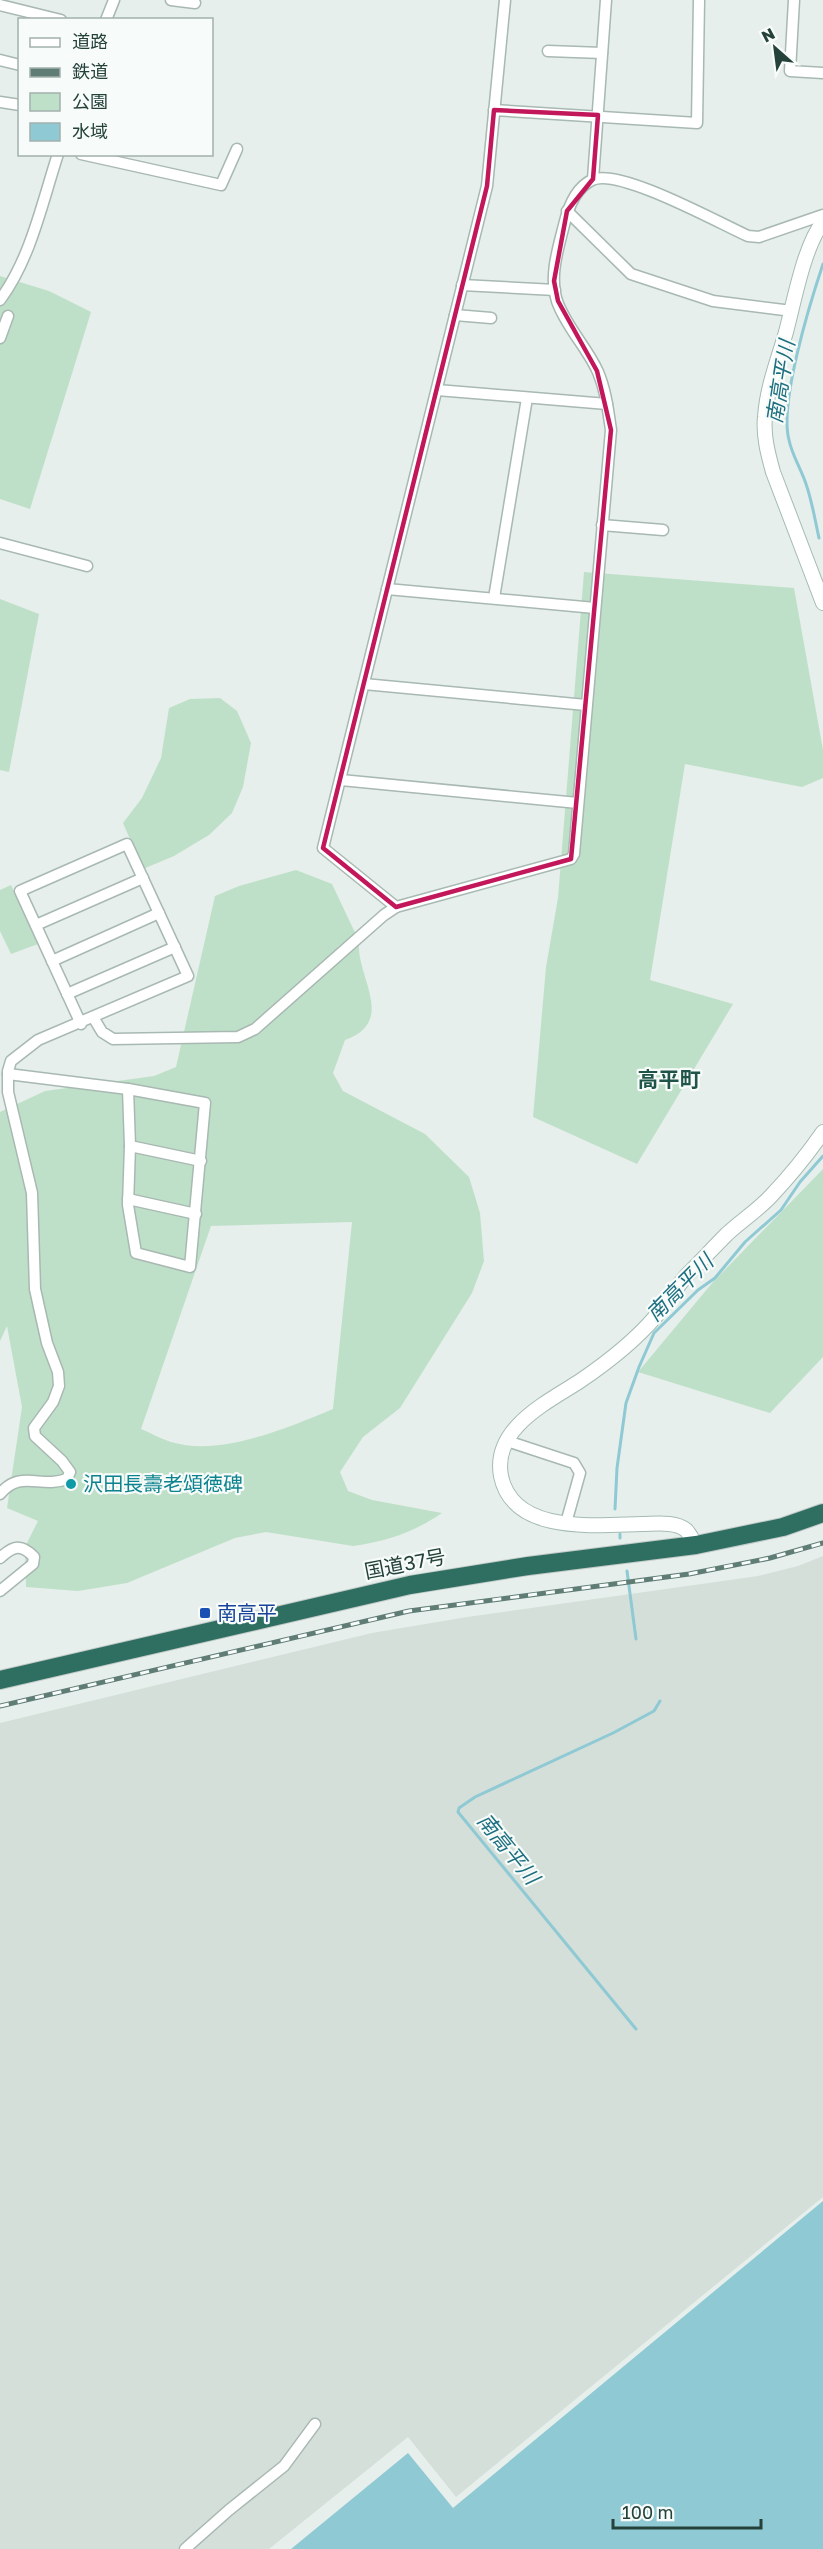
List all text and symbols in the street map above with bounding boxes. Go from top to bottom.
legend [18,18,213,156]
north arrow [745,18,805,78]
text: N [758,23,778,46]
text: 道路 [72,30,108,52]
text: 鉄道 [72,60,108,82]
text: 公園 [72,90,108,112]
text: 水域 [72,120,108,142]
water label: 南高平川 [761,336,800,425]
district label: 高平町 [638,1066,701,1092]
water label: 南高平川 [640,1247,720,1326]
place label: 沢田長壽老頌徳碑 [83,1471,243,1495]
marker: 沢田長壽老頌徳碑 [64,1477,78,1491]
street label: 国道37号 [362,1543,447,1583]
place label: 南高平 [217,1600,277,1624]
marker: 南高平 [198,1606,212,1620]
water label: 南高平川 [472,1808,547,1891]
scale bar [613,2492,762,2530]
text: 100 m [622,2501,673,2523]

